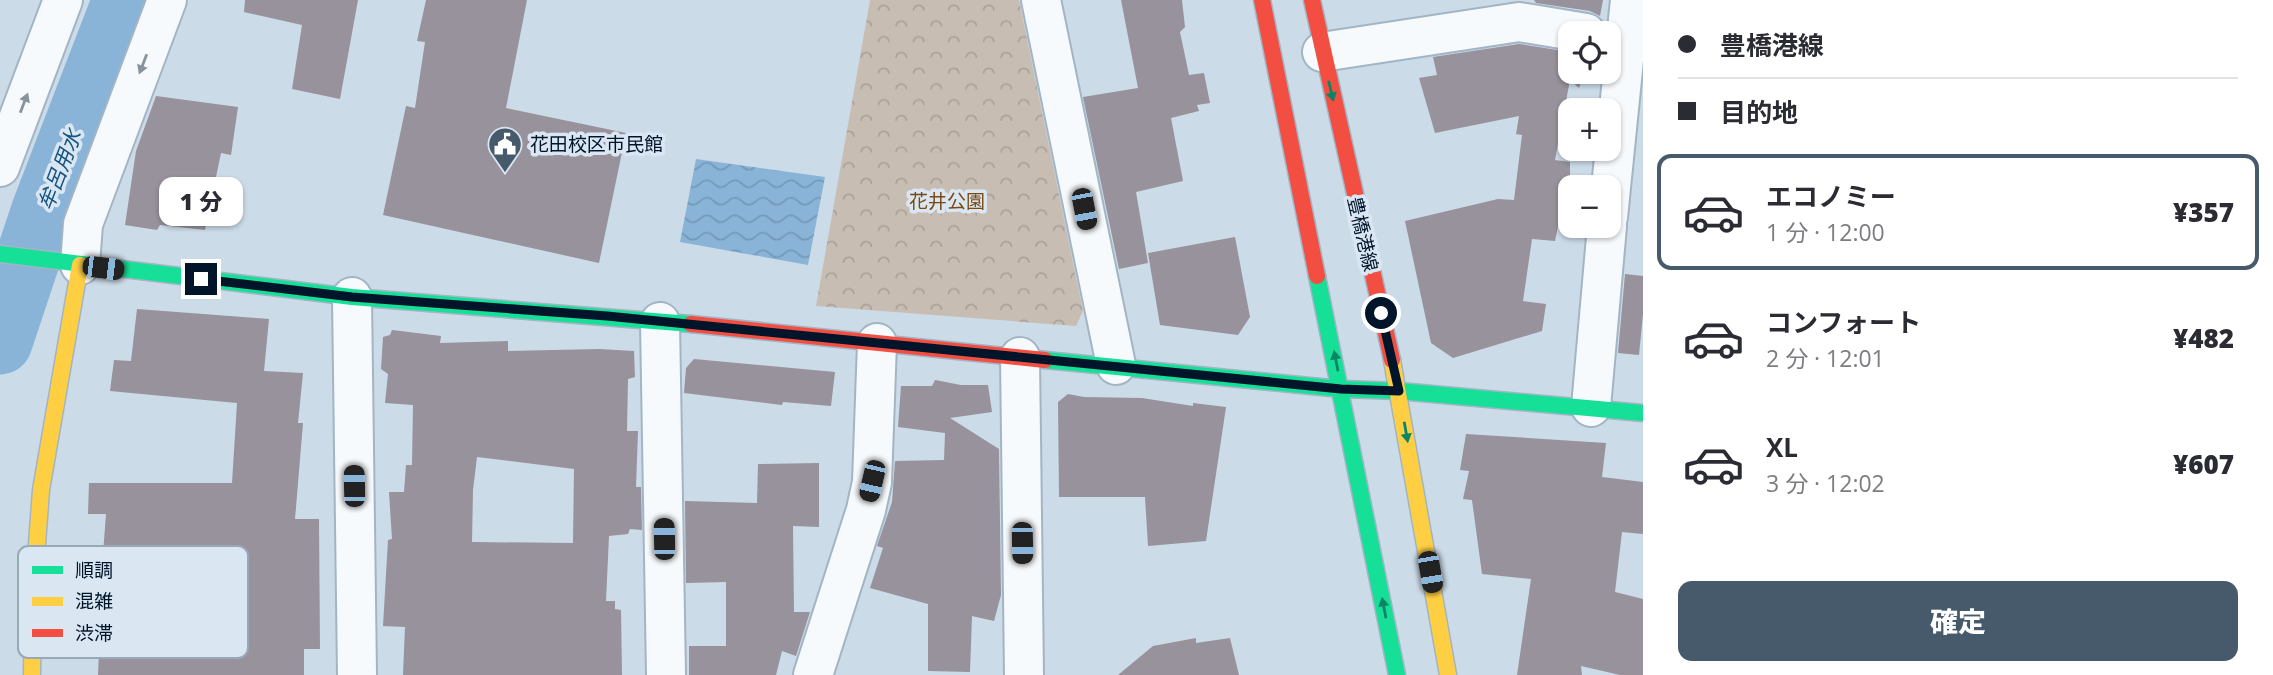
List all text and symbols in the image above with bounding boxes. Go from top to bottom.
map controls [1558,21,1621,238]
button: locate [1558,21,1621,84]
text: 豊橋港線 [1720,27,1824,63]
one-way arrow [137,53,148,74]
one-way arrow [1325,80,1336,102]
one-way arrow [19,93,30,114]
text: 目的地 [1720,94,1798,130]
button: + [1558,98,1621,161]
water label: 牟呂用水 [31,124,88,214]
public building icon: 花田校区市民館 [486,125,524,174]
place label: 花田校区市民館 [530,131,663,157]
button: − [1558,175,1621,238]
callout: 1 分 [159,177,243,226]
text: エコノミー [1766,178,1896,214]
icon: car [1682,181,1745,244]
text: 1 分 [180,185,222,217]
car [1070,186,1099,232]
park label: 花井公園 [909,188,985,214]
street label: 豊橋港線 [1342,194,1384,274]
text: ¥357 [2173,194,2234,230]
text: 1 分 · 12:00 [1766,216,1885,248]
car [81,255,126,281]
route end [185,263,217,295]
route start [1365,297,1397,329]
text: コンフォート [1766,304,1921,340]
icon: car [1682,307,1745,370]
text: ¥482 [2173,320,2234,356]
text: 2 分 · 12:01 [1766,342,1885,374]
one-way arrow [1330,350,1341,372]
one-way arrow [1401,422,1412,444]
text: XL [1766,429,1798,465]
icon: car [1682,433,1745,496]
text: ¥607 [2173,446,2234,482]
car [858,458,887,504]
car [344,465,365,507]
text: 3 分 · 12:02 [1766,467,1885,499]
car [654,518,675,560]
car [1012,522,1033,564]
legend [18,546,248,658]
car [1417,549,1444,595]
text: 順調 [75,557,113,583]
button: 確定 [1678,581,2238,661]
text: 混雑 [75,588,113,614]
one-way arrow [1379,597,1390,619]
text: 渋滞 [75,620,113,646]

